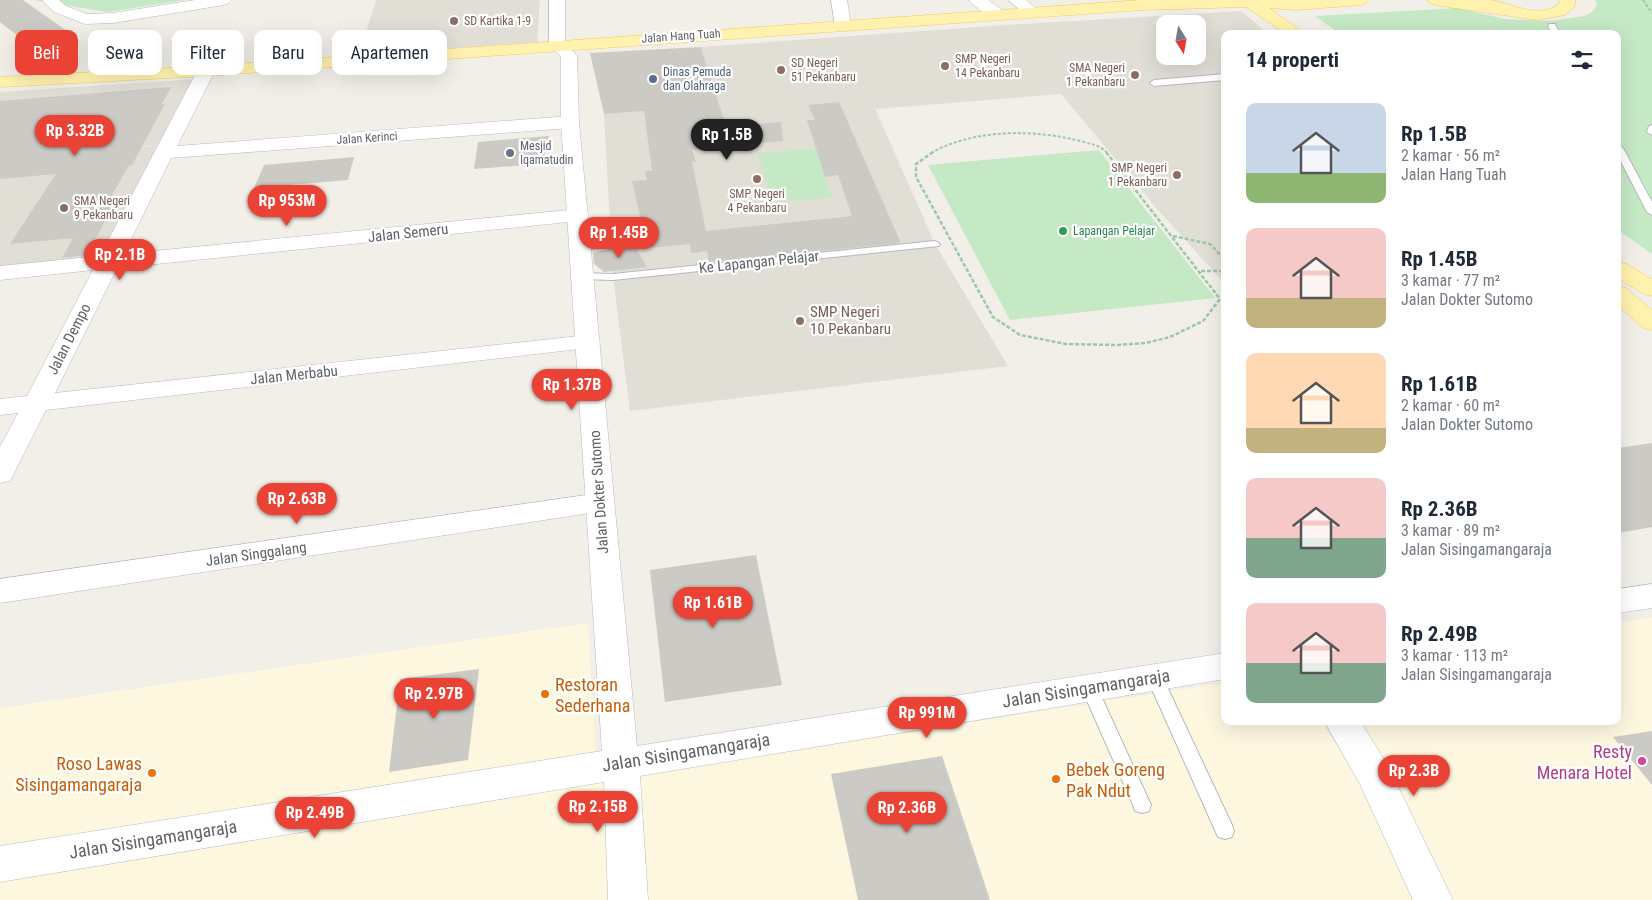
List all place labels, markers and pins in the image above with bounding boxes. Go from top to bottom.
place label: SD Kartika 1-9 [464,14,531,28]
marker: SD Kartika 1-9 [448,15,460,27]
place label: SMP Negeri 14 Pekanbaru [955,52,1020,80]
place label: SD Negeri 51 Pekanbaru [791,56,856,84]
marker: SMP Negeri 14 Pekanbaru [939,60,951,72]
place label: SMA Negeri 1 Pekanbaru [1066,61,1125,89]
marker: SD Negeri 51 Pekanbaru [775,64,787,76]
place label: Dinas Pemuda dan Olahraga [663,65,731,93]
marker: SMA Negeri 1 Pekanbaru [1129,69,1141,81]
marker: Dinas Pemuda dan Olahraga [647,73,659,85]
pin: Rp 3.32B [23,114,127,157]
pin: Rp 1.5B [681,119,773,161]
place label: Mesjid Iqamatudin [520,139,574,167]
marker: Mesjid Iqamatudin [504,147,516,159]
place label: SMP Negeri 1 Pekanbaru [1108,161,1167,189]
marker: SMP Negeri 1 Pekanbaru [1171,169,1183,181]
marker: SMP Negeri 4 Pekanbaru [751,173,763,185]
pin: Rp 953M [241,184,333,227]
place label: SMP Negeri 4 Pekanbaru [728,187,787,215]
place label: SMA Negeri 9 Pekanbaru [74,194,133,222]
marker: SMA Negeri 9 Pekanbaru [58,202,70,214]
pin: Rp 1.45B [567,216,671,259]
place label: Lapangan Pelajar [1073,224,1155,238]
marker: Lapangan Pelajar [1057,225,1069,237]
pin: Rp 2.1B [74,238,166,281]
place label: SMP Negeri 10 Pekanbaru [810,303,891,338]
marker: SMP Negeri 10 Pekanbaru [794,315,806,327]
pin: Rp 1.37B [520,368,624,411]
pin: Rp 2.63B [245,482,349,525]
pin: Rp 1.61B [661,586,765,629]
place label: Restoran Sederhana [555,674,630,716]
pin: Rp 2.97B [382,678,486,720]
marker: Restoran Sederhana [539,688,551,700]
pin: Rp 991M [881,696,973,739]
place label: Resty Menara Hotel [1537,741,1632,783]
place label: Roso Lawas Sisingamangaraja [15,753,142,795]
pin: Rp 2.3B [1368,754,1460,797]
marker: Resty Menara Hotel [1636,755,1648,767]
place label: Bebek Goreng Pak Ndut [1066,759,1165,801]
marker: Roso Lawas Sisingamangaraja [146,767,158,779]
marker: Bebek Goreng Pak Ndut [1050,773,1062,785]
pin: Rp 2.15B [546,790,650,833]
pin: Rp 2.36B [855,792,959,834]
pin: Rp 2.49B [263,796,367,839]

